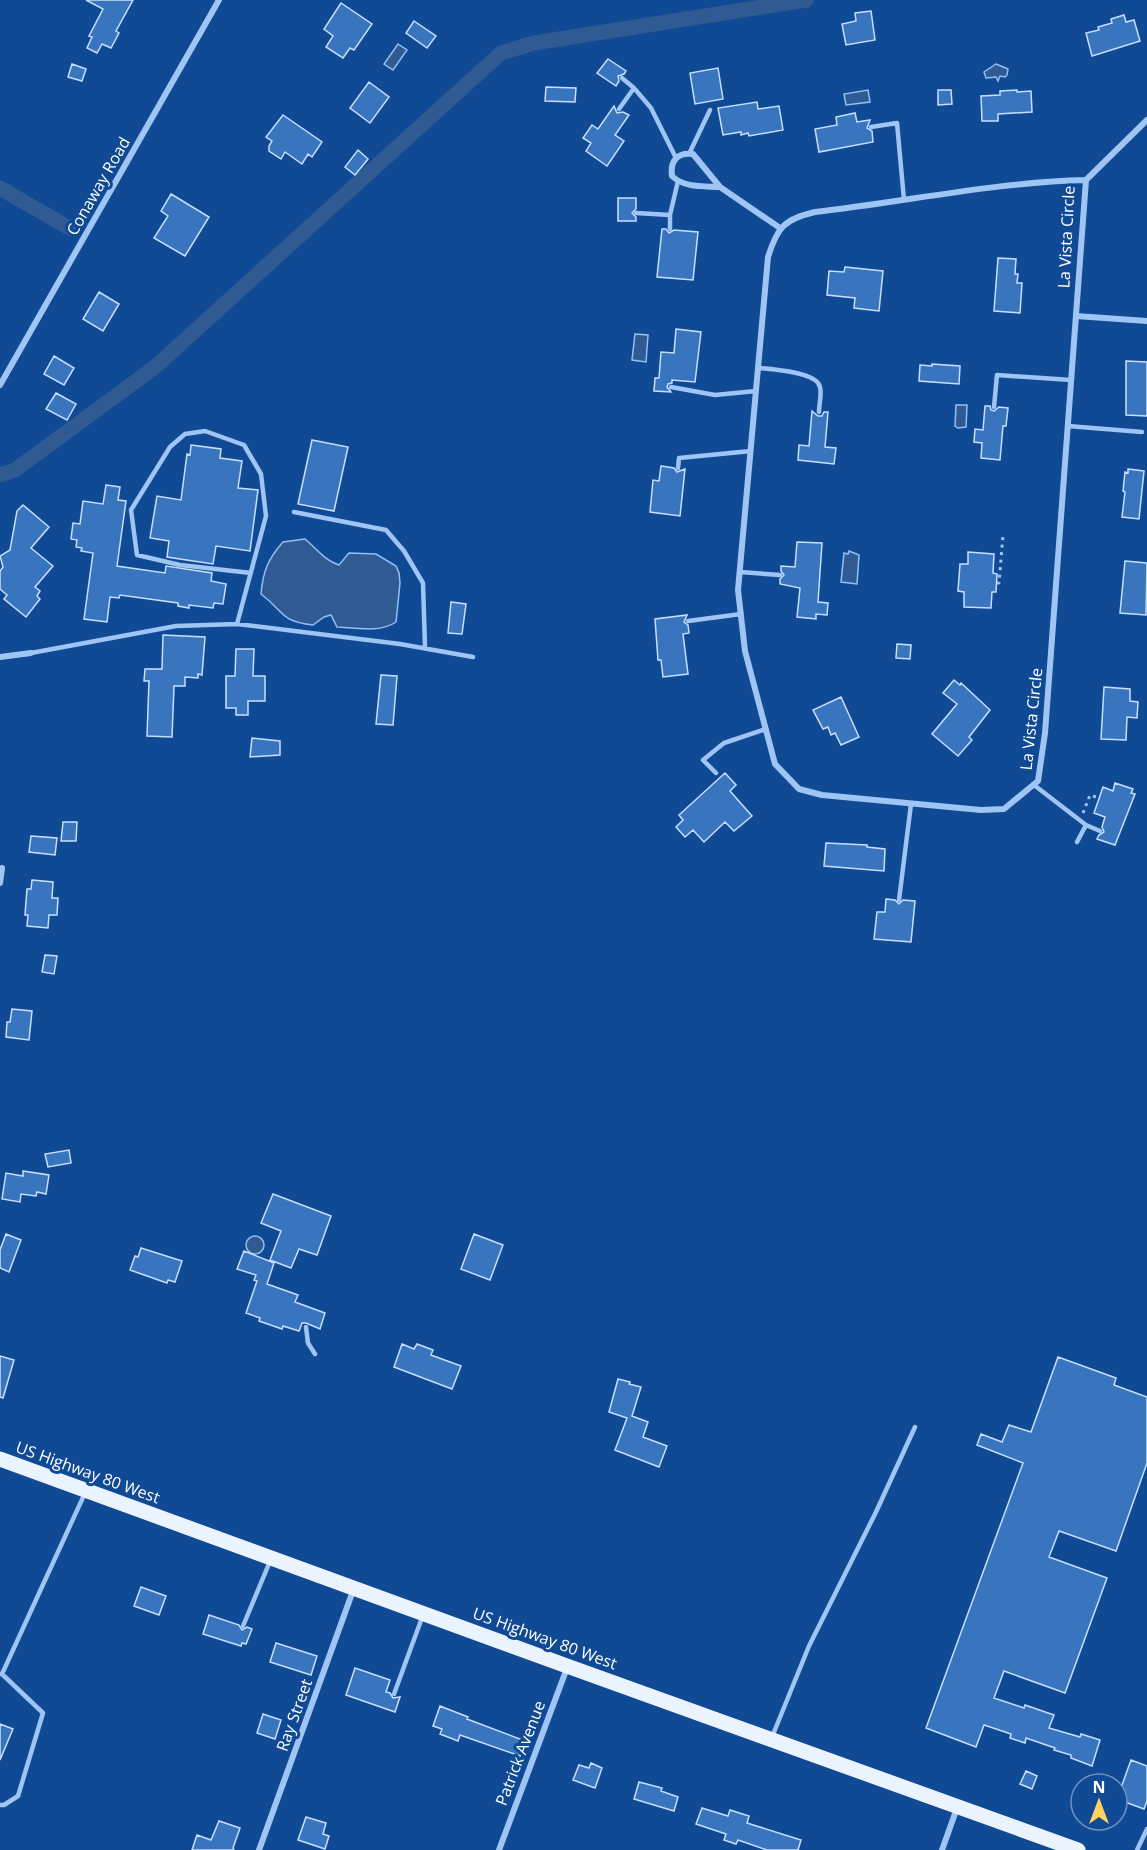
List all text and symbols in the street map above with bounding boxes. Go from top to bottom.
street label: Conaway Road [61,133,135,239]
street label: La Vista Circle [1052,185,1080,289]
street label: La Vista Circle [1015,667,1047,771]
street label: US Highway 80 West [13,1436,163,1508]
street label: US Highway 80 West [470,1602,620,1674]
street label: Ray Street [271,1675,317,1754]
street label: Patrick Avenue [490,1697,550,1809]
north arrow [1069,1772,1129,1832]
text: N [1092,1776,1106,1798]

